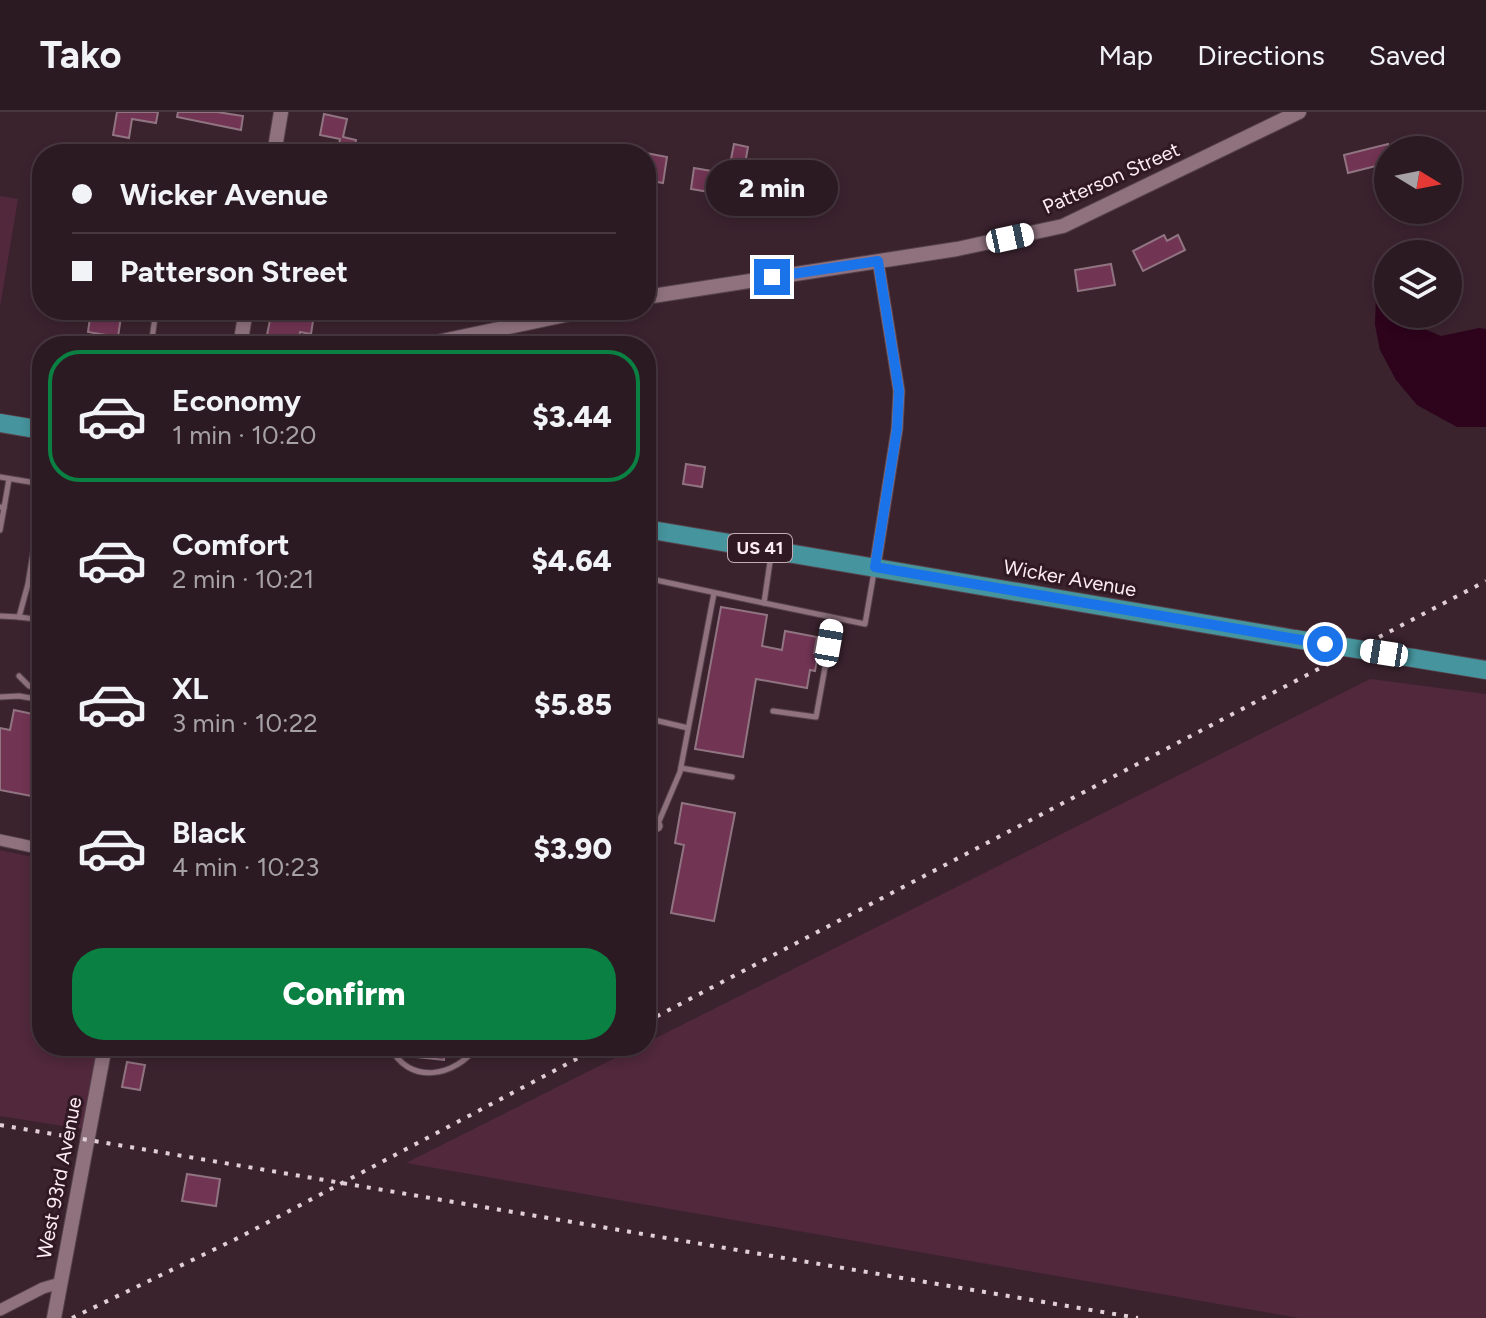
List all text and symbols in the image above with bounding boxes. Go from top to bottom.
text: Tako [40,32,121,78]
text: Map [1099,38,1153,72]
text: Directions [1197,38,1325,72]
text: Saved [1369,38,1446,72]
north arrow [1374,136,1462,224]
map controls [1374,136,1462,328]
street label: Patterson Street [1039,137,1183,219]
callout: 2 min [706,161,838,217]
text: 2 min [739,172,805,204]
text: Wicker Avenue [120,176,328,213]
car [984,221,1036,255]
button: layers [1374,240,1462,328]
text: Patterson Street [120,253,348,290]
route end [754,259,790,295]
icon: car [76,380,148,452]
text: Economy [172,382,301,419]
text: $3.44 [532,398,612,435]
text: 1 min · 10:20 [172,419,316,451]
icon: car [76,524,148,596]
text: Comfort [172,526,290,563]
road number: US 41 [728,534,792,562]
text: $4.64 [532,542,612,579]
street label: Wicker Avenue [1002,555,1138,601]
text: 2 min · 10:21 [172,563,314,595]
car [813,617,845,669]
route start [1307,626,1343,662]
car [1358,637,1410,669]
icon: car [76,668,148,740]
text: XL [172,670,208,707]
text: $5.85 [534,686,612,723]
text: 3 min · 10:22 [172,707,318,739]
icon: car [76,812,148,884]
text: Black [172,814,246,851]
text: $3.90 [534,830,612,867]
text: 4 min · 10:23 [172,851,319,883]
button: Confirm [72,948,616,1040]
street label: West 93rd Avenue [32,1095,86,1261]

